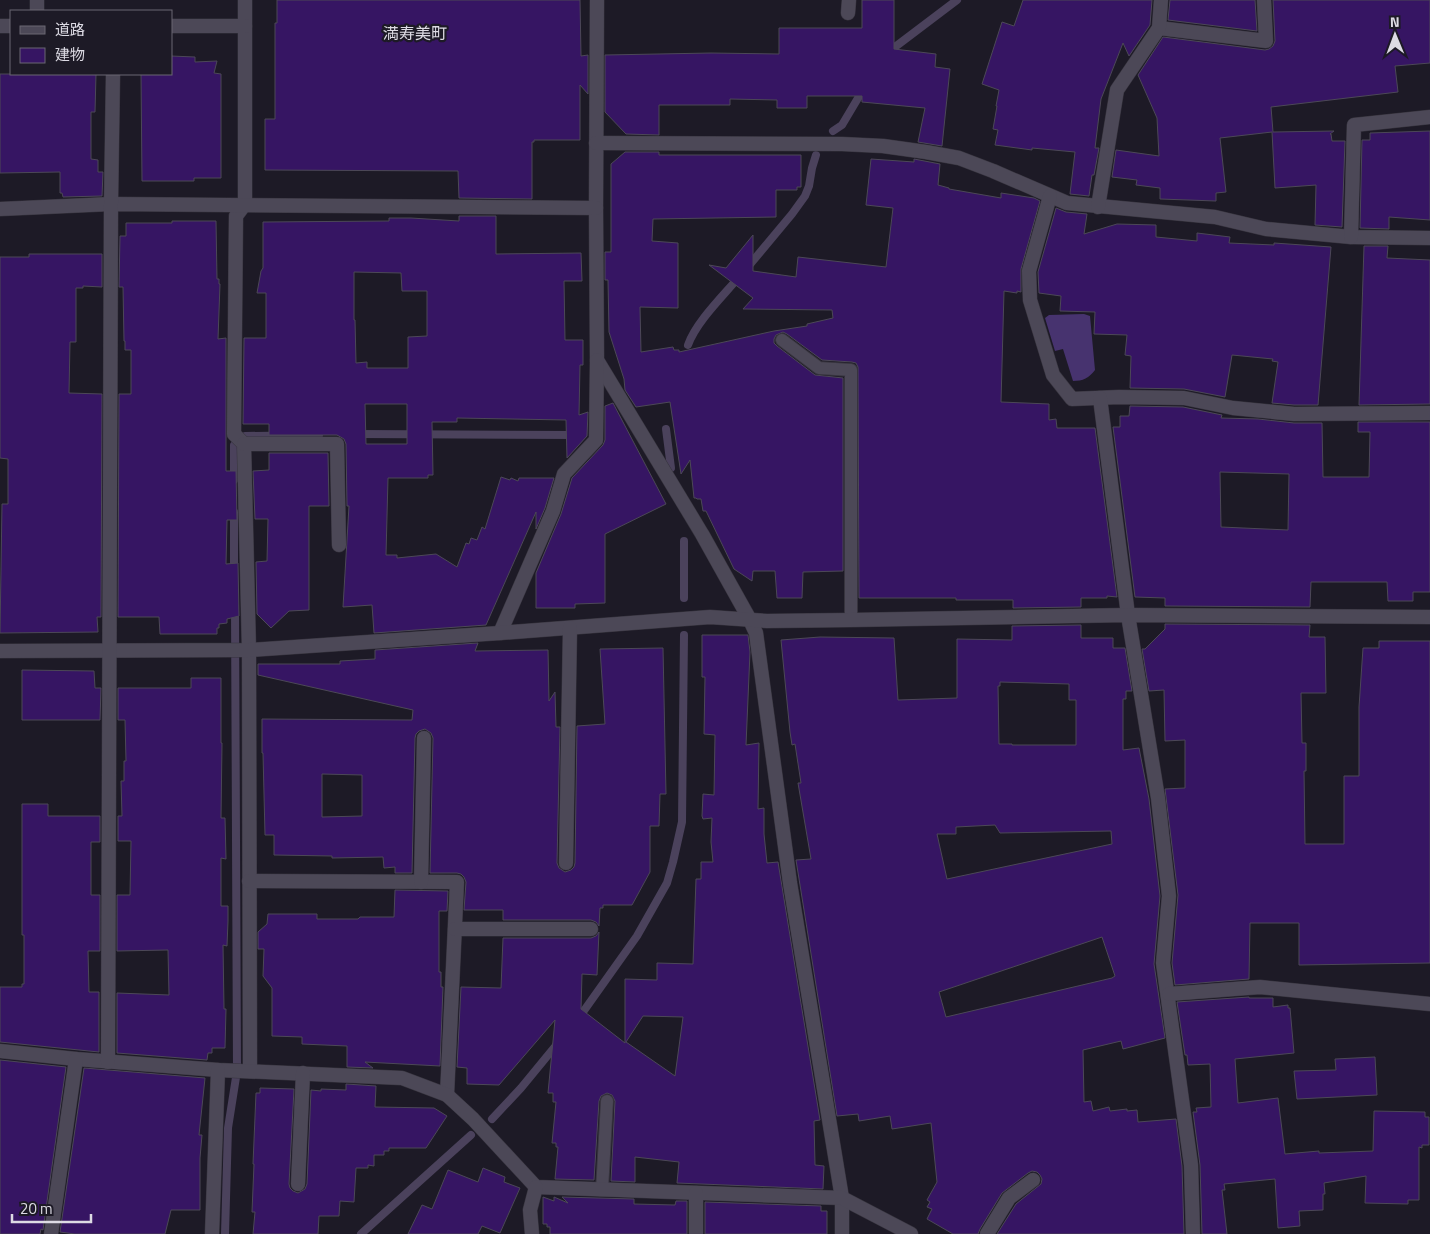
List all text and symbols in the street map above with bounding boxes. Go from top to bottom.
legend [10,10,172,75]
north arrow [1370,10,1420,60]
text: N [1390,11,1400,32]
text: 道路 [55,18,85,41]
district label: 満寿美町 [383,21,447,45]
text: 建物 [55,43,85,66]
scale bar [12,1192,91,1224]
text: 20 m [20,1197,53,1220]

